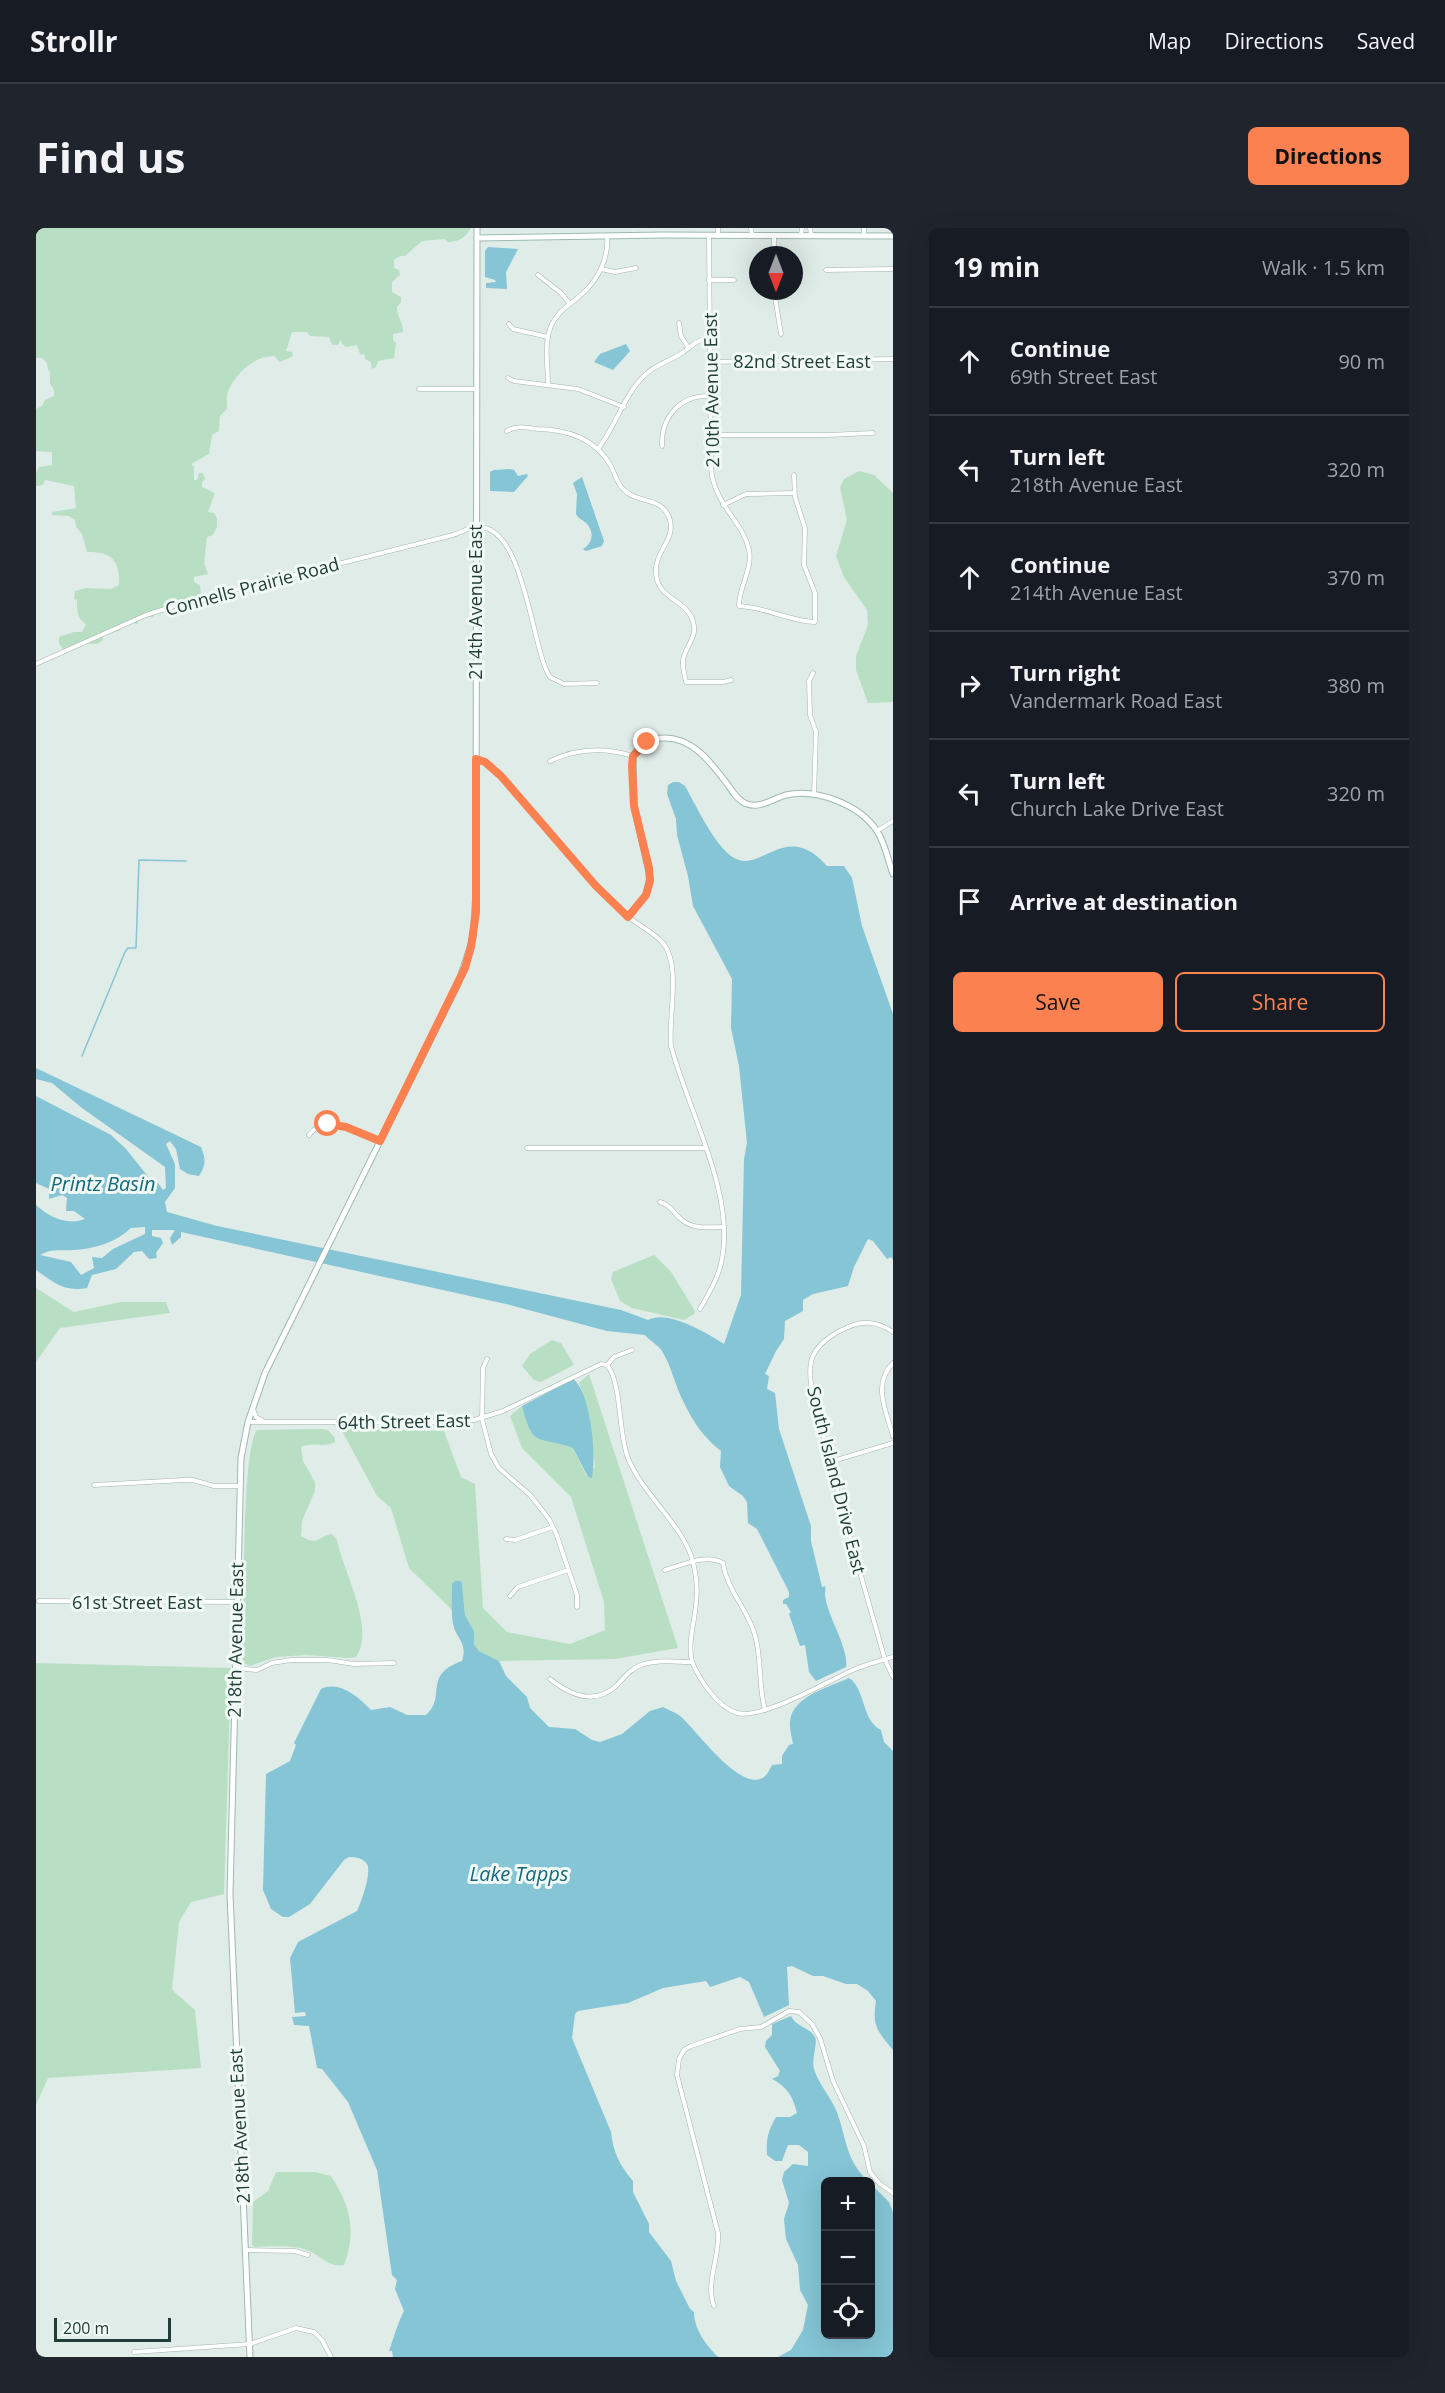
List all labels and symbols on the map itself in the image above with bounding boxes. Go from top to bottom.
north arrow [749,246,803,300]
street label: 210th Avenue East [698,312,724,468]
street label: 82nd Street East [733,349,871,373]
street label: 214th Avenue East [463,524,487,680]
street label: Connells Prairie Road [162,551,342,621]
route end [633,728,659,754]
route start [314,1110,340,1136]
water label: Printz Basin [51,1170,155,1197]
street label: South Island Drive East [802,1384,872,1576]
street label: 64th Street East [337,1408,471,1434]
street label: 218th Avenue East [222,1562,248,1718]
street label: 61st Street East [72,1590,202,1614]
water label: Lake Tapps [470,1860,569,1887]
street label: 218th Avenue East [223,2048,255,2204]
scale bar [54,2315,171,2342]

